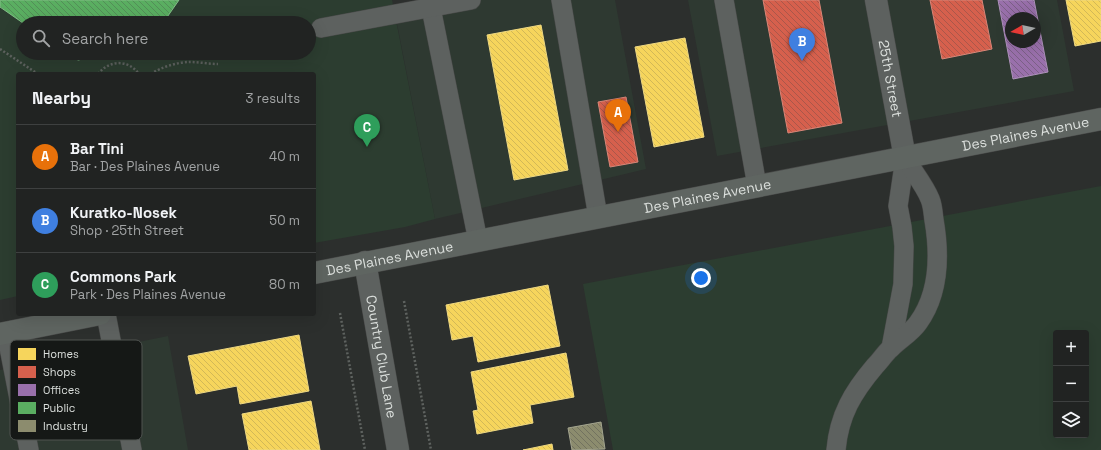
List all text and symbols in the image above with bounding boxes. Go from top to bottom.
north arrow [1005,12,1041,48]
search box [16,16,316,60]
icon: search [30,27,52,49]
pin: B [789,28,815,61]
text: Search here [62,29,148,48]
street label: 25th Street [875,39,906,119]
text: Nearby [32,87,91,109]
text: 3 results [246,90,300,107]
pin: A [605,99,631,132]
street label: Des Plaines Avenue [960,113,1091,155]
pin: C [354,114,380,147]
text: Bar Tini [70,139,124,158]
text: A [41,148,49,165]
text: 40 m [269,148,300,165]
text: Bar · Des Plaines Avenue [70,158,220,175]
street label: Des Plaines Avenue [642,175,773,217]
text: Kuratko-Nosek [70,203,177,222]
text: B [41,212,49,229]
text: 50 m [269,212,300,229]
text: Shop · 25th Street [70,222,184,239]
street label: Des Plaines Avenue [324,237,455,279]
text: Commons Park [70,267,177,286]
your location [691,268,711,288]
text: C [41,276,49,293]
text: 80 m [269,276,300,293]
text: Park · Des Plaines Avenue [70,286,226,303]
street label: Country Club Lane [362,294,401,420]
map controls [1053,330,1089,438]
button: + [1053,330,1089,366]
legend [10,340,142,440]
text: Homes [43,347,79,361]
text: Shops [43,365,76,379]
button: − [1053,366,1089,402]
text: Offices [43,383,80,397]
text: Public [43,401,75,415]
button: layers [1053,402,1089,438]
text: Industry [43,419,88,433]

